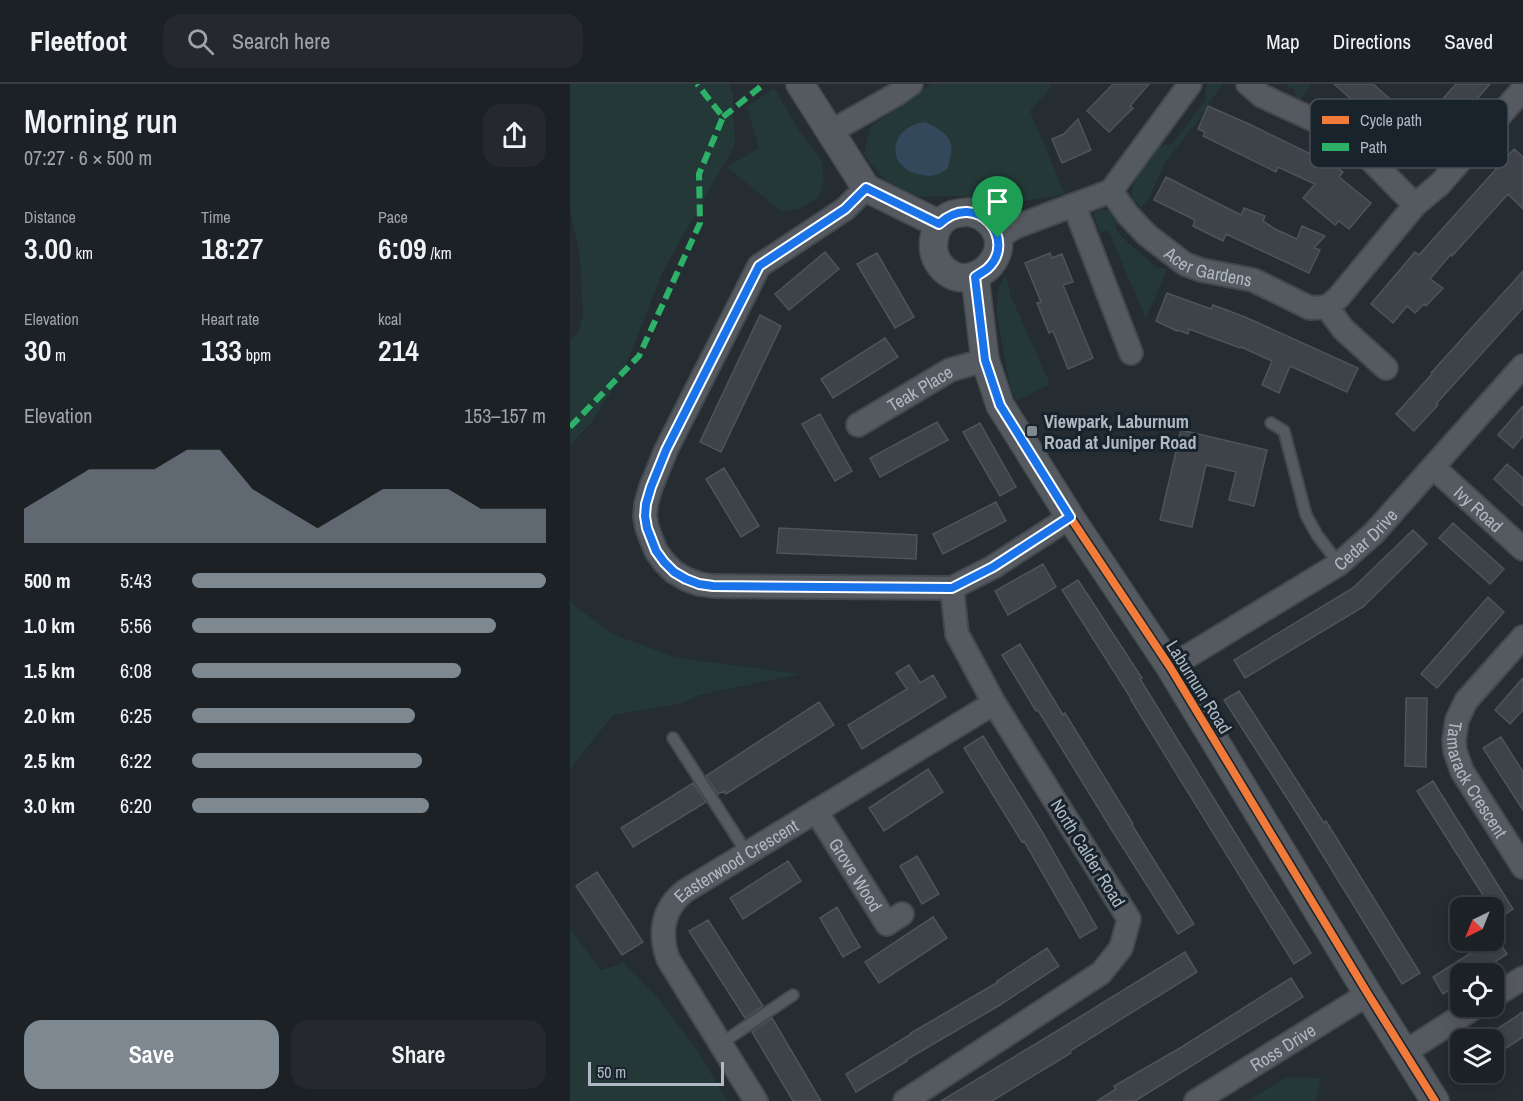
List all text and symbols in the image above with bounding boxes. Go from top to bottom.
search box [163,14,583,68]
text: Fleetfoot [30,22,127,60]
icon: search [184,25,217,58]
text: Search here [232,26,330,56]
text: Map [1266,27,1300,56]
text: Directions [1333,27,1411,56]
text: Saved [1444,27,1493,56]
text: Morning run [24,99,178,143]
legend [1310,99,1508,168]
button: share [483,104,546,167]
text: Cycle path [1360,109,1422,131]
text: Path [1360,136,1387,158]
text: 07:27 · 6 × 500 m [24,144,152,171]
pin [972,176,1023,238]
icon: arrive [981,185,1014,218]
text: Distance [24,206,76,228]
text: Time [201,206,231,228]
text: Pace [378,206,408,228]
text: 3.00 [24,228,72,268]
text: 18:27 [201,228,263,268]
text: 6:09 [378,228,427,268]
street label: Acer Gardens [1159,240,1254,292]
text: km [72,242,93,264]
text: /km [427,242,452,264]
text: Elevation [24,308,79,330]
text: Heart rate [201,308,259,330]
text: kcal [378,308,401,330]
text: 30 [24,330,51,370]
text: 133 [201,330,242,370]
text: 214 [378,330,419,370]
text: m [51,344,66,366]
text: bpm [242,344,271,366]
street label: Teak Place [882,359,957,417]
text: Elevation [24,402,92,429]
text: 153–157 m [464,402,546,429]
place label: Viewpark, Laburnum Road at Juniper Road [1044,409,1197,455]
marker: Viewpark, Laburnum Road at Juniper Road [1025,424,1039,438]
street label: Ivy Road [1449,480,1509,538]
street label: Cedar Drive [1328,503,1403,576]
text: 500 m [24,567,71,594]
text: 5:43 [120,567,152,594]
text: 1.0 km [24,612,75,639]
text: 5:56 [120,612,152,639]
street label: Laburnum Road [1160,635,1238,739]
text: 1.5 km [24,657,75,684]
text: 6:08 [120,657,152,684]
text: 2.0 km [24,702,75,729]
text: 6:25 [120,702,152,729]
street label: Tamarack Crescent [1441,720,1514,842]
text: 2.5 km [24,747,75,774]
text: 6:22 [120,747,152,774]
text: 3.0 km [24,792,75,819]
text: 6:20 [120,792,152,819]
street label: North Calder Road [1045,794,1131,912]
street label: Easterwood Crescent [668,813,803,908]
street label: Grove Wood [823,833,888,916]
north arrow [1450,897,1504,951]
map controls [1450,897,1504,1083]
button: locate [1450,963,1504,1017]
street label: Ross Drive [1245,1017,1320,1077]
button: Save [24,1020,279,1089]
button: Share [291,1020,546,1089]
button: layers [1450,1029,1504,1083]
scale bar [588,1059,724,1086]
text: 50 m [597,1061,626,1083]

